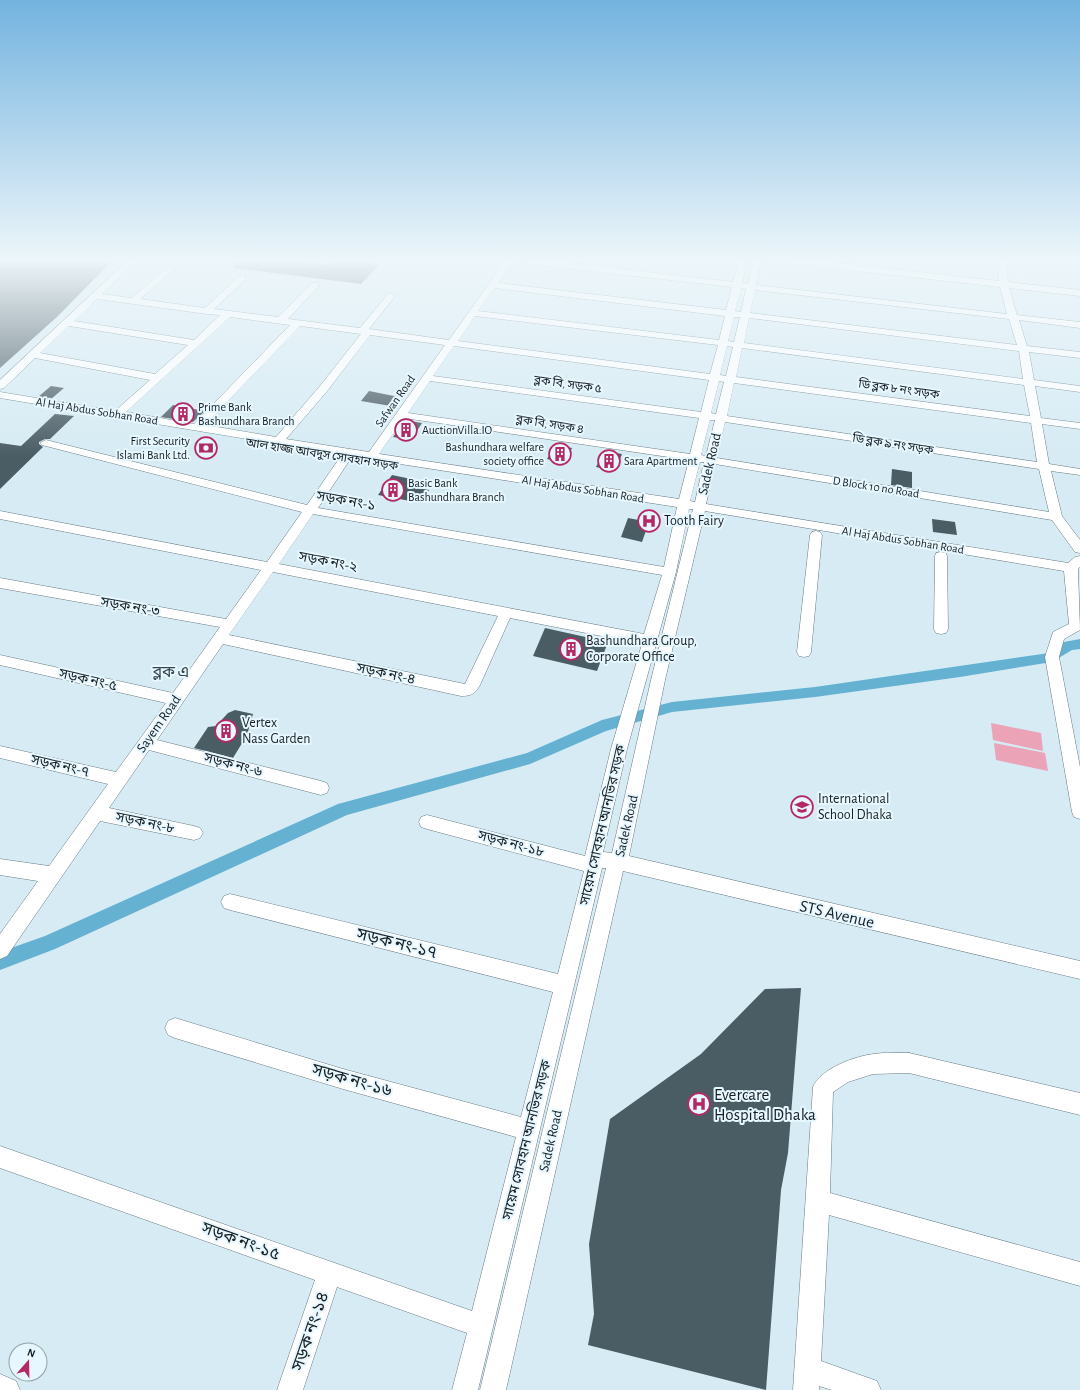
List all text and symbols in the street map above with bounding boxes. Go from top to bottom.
street label: ব্লক বি, সড়ক ৫ [532,371,603,396]
street label: Safwan Road [373,373,417,429]
street label: ডি ব্লক ৮ নং সড়ক [857,375,941,402]
street label: Al Haj Abdus Sobhan Road [35,395,159,428]
building icon: Prime Bank Bashundhara Branch [170,401,196,427]
place label: Prime Bank Bashundhara Branch [198,401,295,427]
street label: ব্লক বি, সড়ক ৪ [514,411,585,436]
building icon: AuctionVilla.IO [393,417,419,443]
place label: AuctionVilla.IO [422,424,492,436]
street label: ডি ব্লক ৯ নং সড়ক [851,430,935,457]
street label: Sadek Road [696,432,724,496]
place label: First Security Islami Bank Ltd. [117,435,190,461]
bank icon: First Security Islami Bank Ltd. [193,435,219,461]
street label: আল হাজ্জ আবদুস সোবহান সড়ক [244,436,399,473]
place label: Bashundhara welfare society office [445,441,544,468]
building icon: Bashundhara welfare society office [547,441,573,467]
building icon: Sara Apartment [596,448,622,474]
place label: Sara Apartment [624,455,697,467]
street label: Al Haj Abdus Sobhan Road [521,473,645,506]
street label: D Block 10 no Road [832,474,920,500]
building icon: Basic Bank Bashundhara Branch [380,477,406,503]
place label: Basic Bank Bashundhara Branch [408,477,505,503]
street label: সড়ক নং-১ [315,489,376,513]
hospital icon: Tooth Fairy [636,508,662,534]
place label: Tooth Fairy [664,514,724,528]
street label: Al Haj Abdus Sobhan Road [841,524,965,557]
street label: সড়ক নং-২ [297,549,359,575]
street label: সড়ক নং-৩ [99,595,160,619]
place label: Bashundhara Group, Corporate Office [586,634,697,664]
building icon: Bashundhara Group, Corporate Office [558,636,584,662]
street label: সড়ক নং-৪ [354,661,417,687]
district label: ব্লক এ [152,664,189,680]
street label: সড়ক নং-৫ [56,666,119,694]
street label: Sayem Road [134,693,184,755]
place label: Vertex Nass Garden [242,716,310,746]
building icon: Vertex Nass Garden [213,718,239,744]
street label: সায়েম সোবহান আনভির সড়ক [576,743,628,907]
street label: সড়ক নং-৬ [202,750,264,779]
street label: সড়ক নং-৭ [28,752,91,780]
place label: International School Dhaka [818,792,892,822]
street label: Sadek Road [613,794,641,858]
school or university icon: International School Dhaka [789,794,815,820]
street label: সড়ক নং-৮ [113,810,176,836]
street label: সড়ক নং-১৮ [476,828,546,860]
street label: STS Avenue [798,897,876,931]
street label: সড়ক নং-১৭ [354,925,439,961]
street label: সায়েম সোবহান আনভির সড়ক [498,1058,554,1222]
street label: সড়ক নং-১৬ [309,1060,394,1100]
place label: Evercare Hospital Dhaka [714,1086,816,1123]
hospital icon: Evercare Hospital Dhaka [686,1091,712,1117]
street label: Sadek Road [537,1109,565,1173]
street label: সড়ক নং-১৫ [199,1219,283,1263]
street label: সড়ক নং-১৪ [288,1289,331,1374]
north arrow [8,1342,48,1382]
text: N [26,1347,37,1360]

